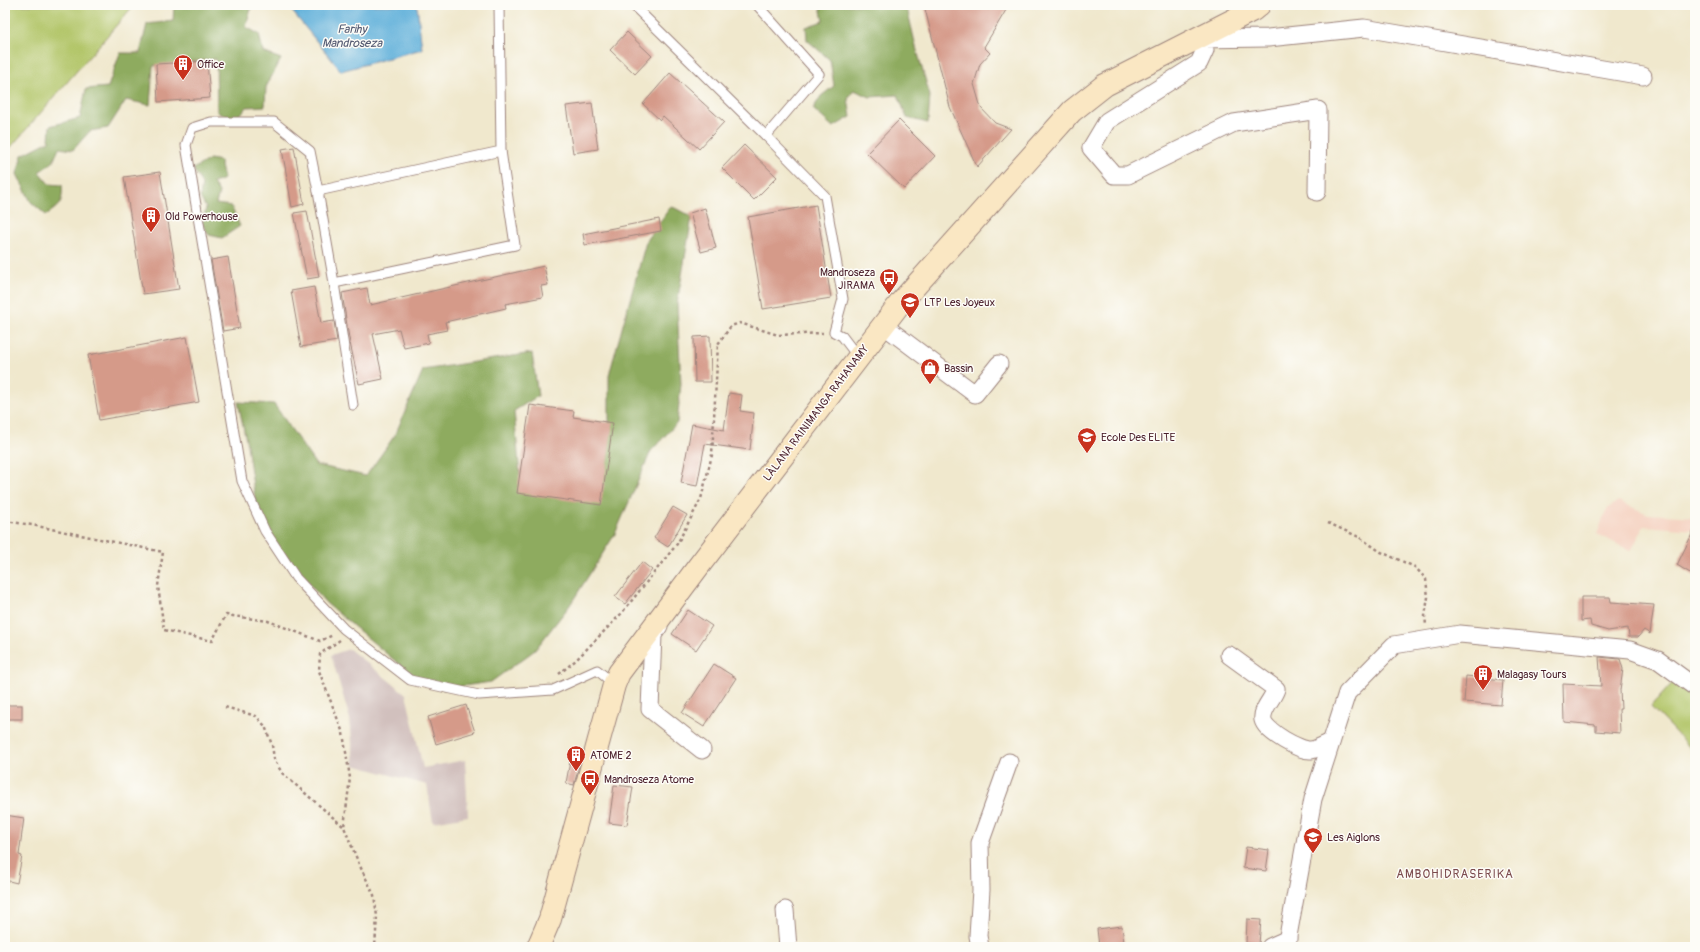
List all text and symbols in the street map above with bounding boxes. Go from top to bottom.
water label: Farihy Mandroseza [322,22,383,51]
building icon: Office [172,53,194,81]
place label: Office [197,58,225,71]
building icon: Old Powerhouse [140,205,162,233]
place label: Old Powerhouse [165,210,239,223]
place label: Mandroseza JIRAMA [820,266,875,292]
bus stop icon: Mandroseza JIRAMA [878,267,900,295]
school or university icon: LTP Les Joyeux [899,291,921,319]
place label: LTP Les Joyeux [924,296,995,309]
street label: LÀLANA RAINIMANGA RAHANAMY [761,342,872,484]
shop icon: Bassin [919,357,941,385]
place label: Bassin [944,362,973,375]
school or university icon: Ecole Des ELITE [1076,426,1098,454]
place label: Ecole Des ELITE [1101,431,1175,444]
building icon: Malagasy Tours [1472,663,1494,691]
place label: Malagasy Tours [1497,668,1566,681]
building icon: ATOME 2 [565,744,587,772]
place label: ATOME 2 [590,749,632,762]
bus stop icon: Mandroseza Atome [579,768,601,796]
place label: Mandroseza Atome [604,773,694,786]
school or university icon: Les Aiglons [1302,826,1324,854]
place label: Les Aiglons [1327,831,1380,844]
district label: AMBOHIDRASERIKA [1396,867,1514,882]

